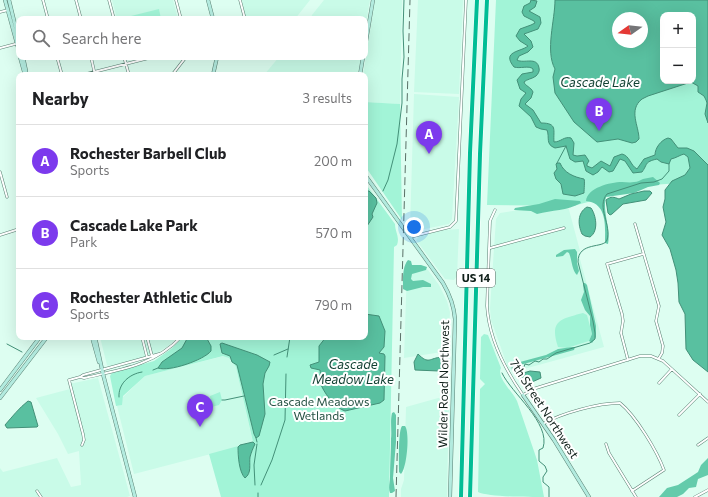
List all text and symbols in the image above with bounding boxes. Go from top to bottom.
north arrow [612,12,648,48]
map controls [660,12,696,84]
button: + [660,12,696,48]
search box [16,16,368,60]
icon: search [30,27,52,49]
text: Search here [62,29,141,47]
button: − [660,48,696,84]
water label: Cascade Lake [560,74,640,90]
text: Nearby [32,88,89,109]
text: 3 results [303,90,352,106]
pin: B [586,98,612,131]
pin: A [416,121,442,154]
text: Rochester Barbell Club [70,144,226,162]
text: A [40,153,50,169]
text: 200 m [314,153,352,169]
text: Sports [70,162,110,178]
text: Cascade Lake Park [70,216,198,234]
your location [404,217,424,237]
text: B [41,225,49,241]
text: 570 m [315,225,352,241]
text: Park [70,234,97,250]
road number: US 14 [457,269,495,287]
text: Rochester Athletic Club [70,288,232,306]
text: C [41,297,49,313]
text: 790 m [315,297,352,313]
text: Sports [70,306,110,322]
street label: Wilder Road Northwest [435,320,451,448]
water label: Cascade Meadow Lake [312,356,394,387]
street label: 7th Street Northwest [508,356,582,461]
pin: C [187,394,213,427]
park label: Cascade Meadows Wetlands [269,394,369,422]

